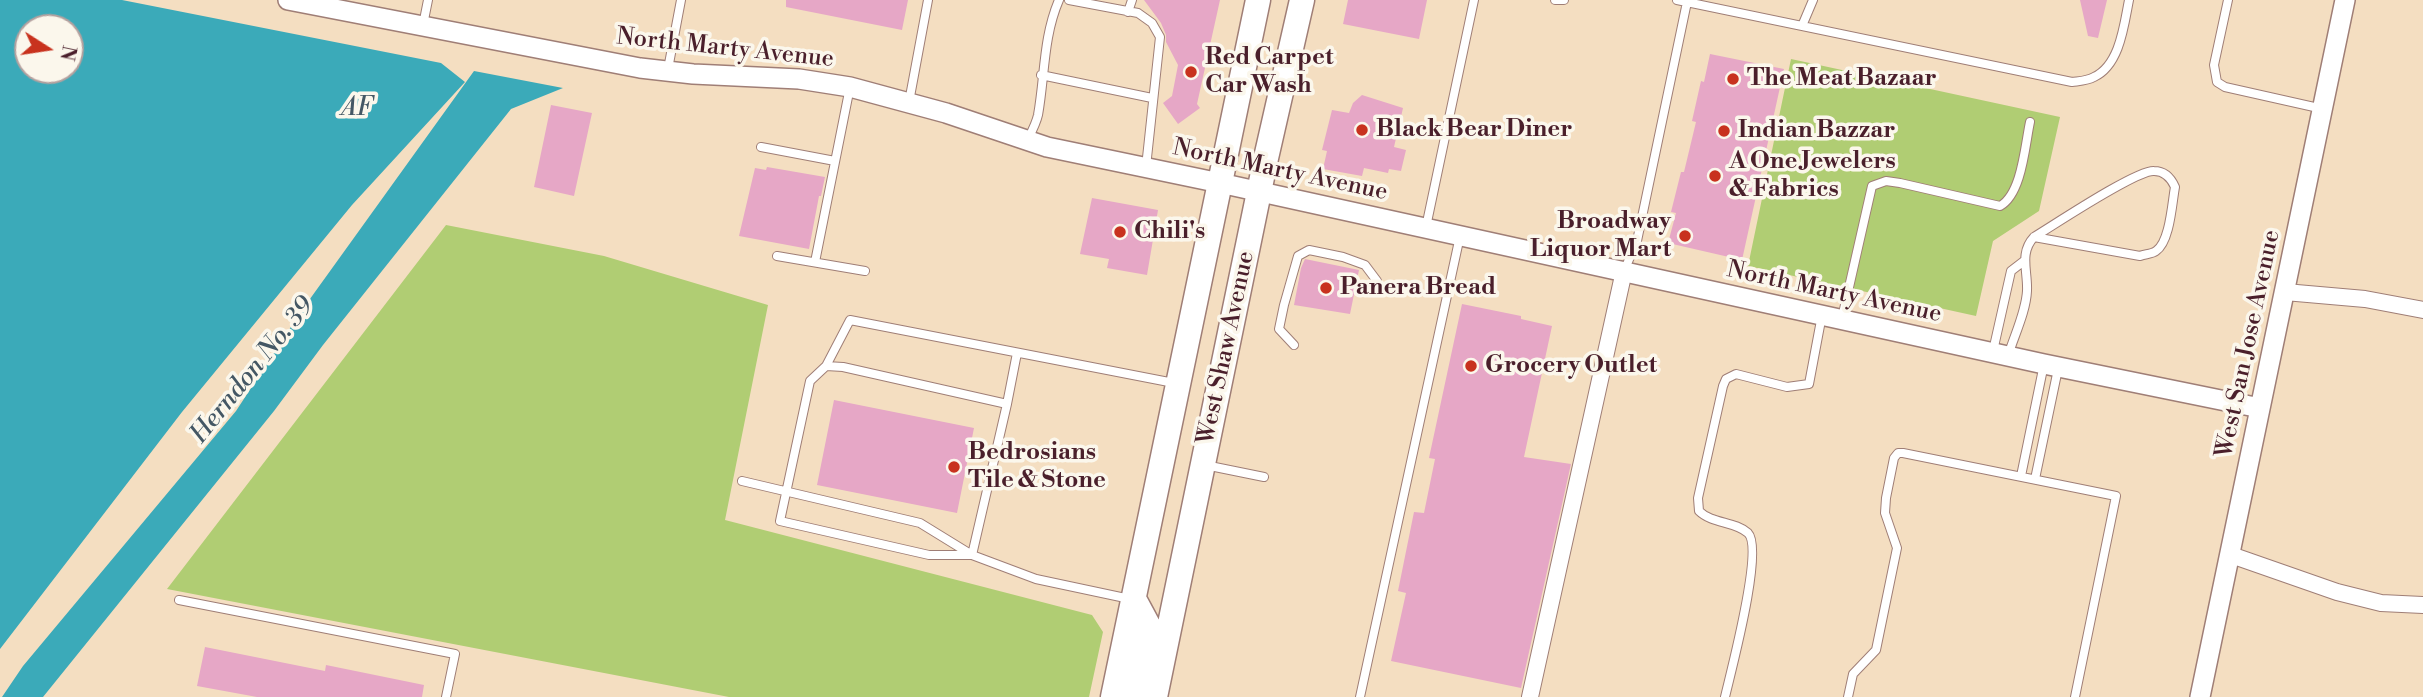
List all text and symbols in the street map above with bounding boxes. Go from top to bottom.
north arrow [14,14,84,84]
street label: North Marty Avenue [615,23,835,75]
text: N [54,43,81,63]
place label: Red Carpet Car Wash [1205,44,1333,100]
marker: Red Carpet Car Wash [1183,64,1199,80]
place label: The Meat Bazaar [1747,65,1937,93]
marker: The Meat Bazaar [1725,71,1741,87]
water label: AF [341,93,373,125]
place label: Black Bear Diner [1376,116,1572,144]
place label: Indian Bazzar [1738,117,1895,145]
marker: Black Bear Diner [1354,122,1370,138]
marker: Indian Bazzar [1716,123,1732,139]
street label: North Marty Avenue [1170,134,1390,208]
place label: A One Jewelers & Fabrics [1729,148,1896,204]
marker: A One Jewelers & Fabrics [1707,168,1723,184]
place label: Broadway Liquor Mart [1530,208,1671,264]
place label: Chili's [1134,218,1205,246]
marker: Chili's [1112,224,1128,240]
street label: West San Jose Avenue [2211,227,2287,461]
marker: Broadway Liquor Mart [1677,228,1693,244]
street label: West Shaw Avenue [1192,249,1262,447]
street label: North Marty Avenue [1724,256,1944,330]
place label: Panera Bread [1340,274,1496,302]
marker: Panera Bread [1318,280,1334,296]
water label: Herndon No. 39 [184,291,322,451]
place label: Grocery Outlet [1485,352,1657,380]
marker: Grocery Outlet [1463,358,1479,374]
place label: Bedrosians Tile & Stone [968,439,1106,495]
marker: Bedrosians Tile & Stone [946,459,962,475]

